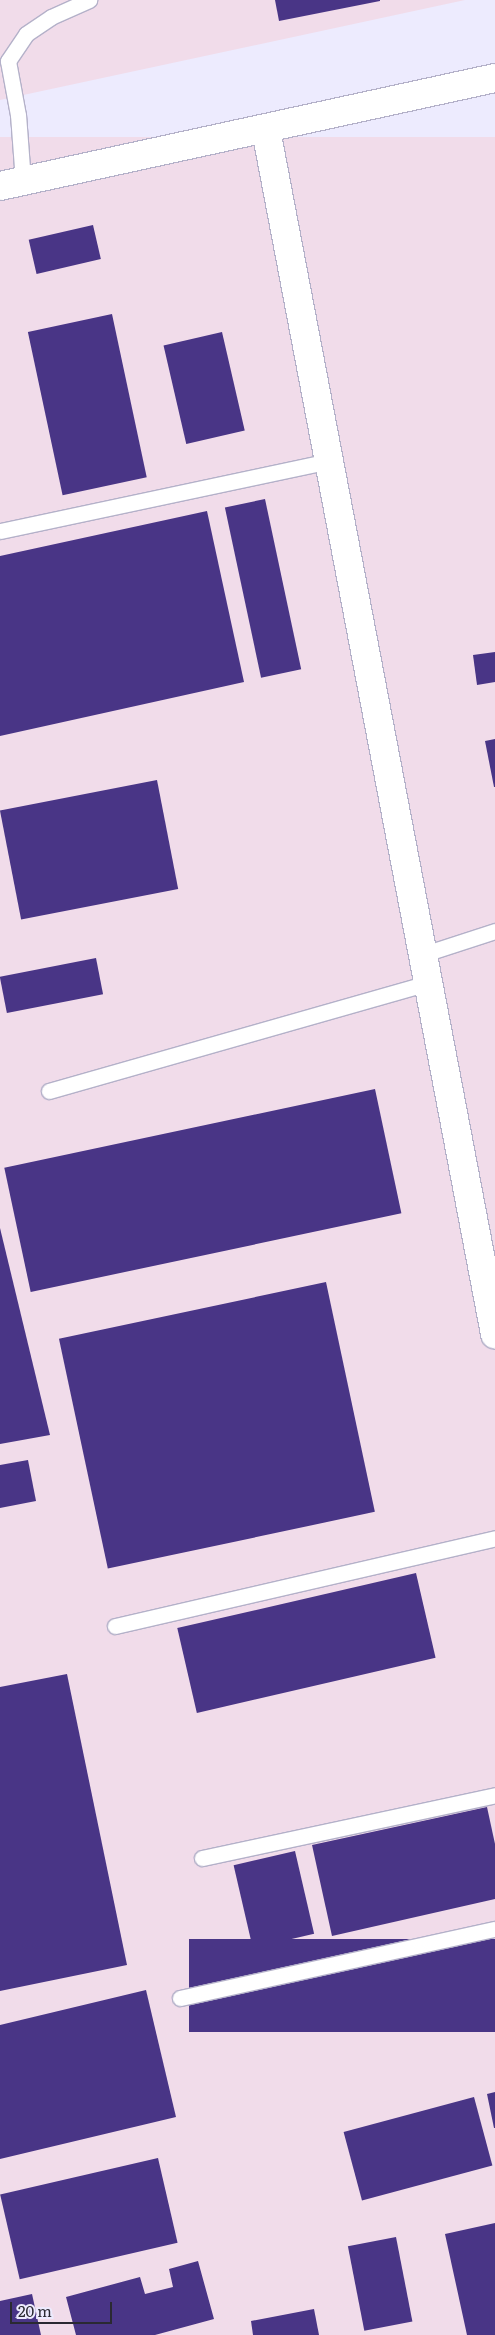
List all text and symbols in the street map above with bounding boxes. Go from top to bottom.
scale bar [12,2292,115,2324]
text: 20 m [18,2299,52,2322]

